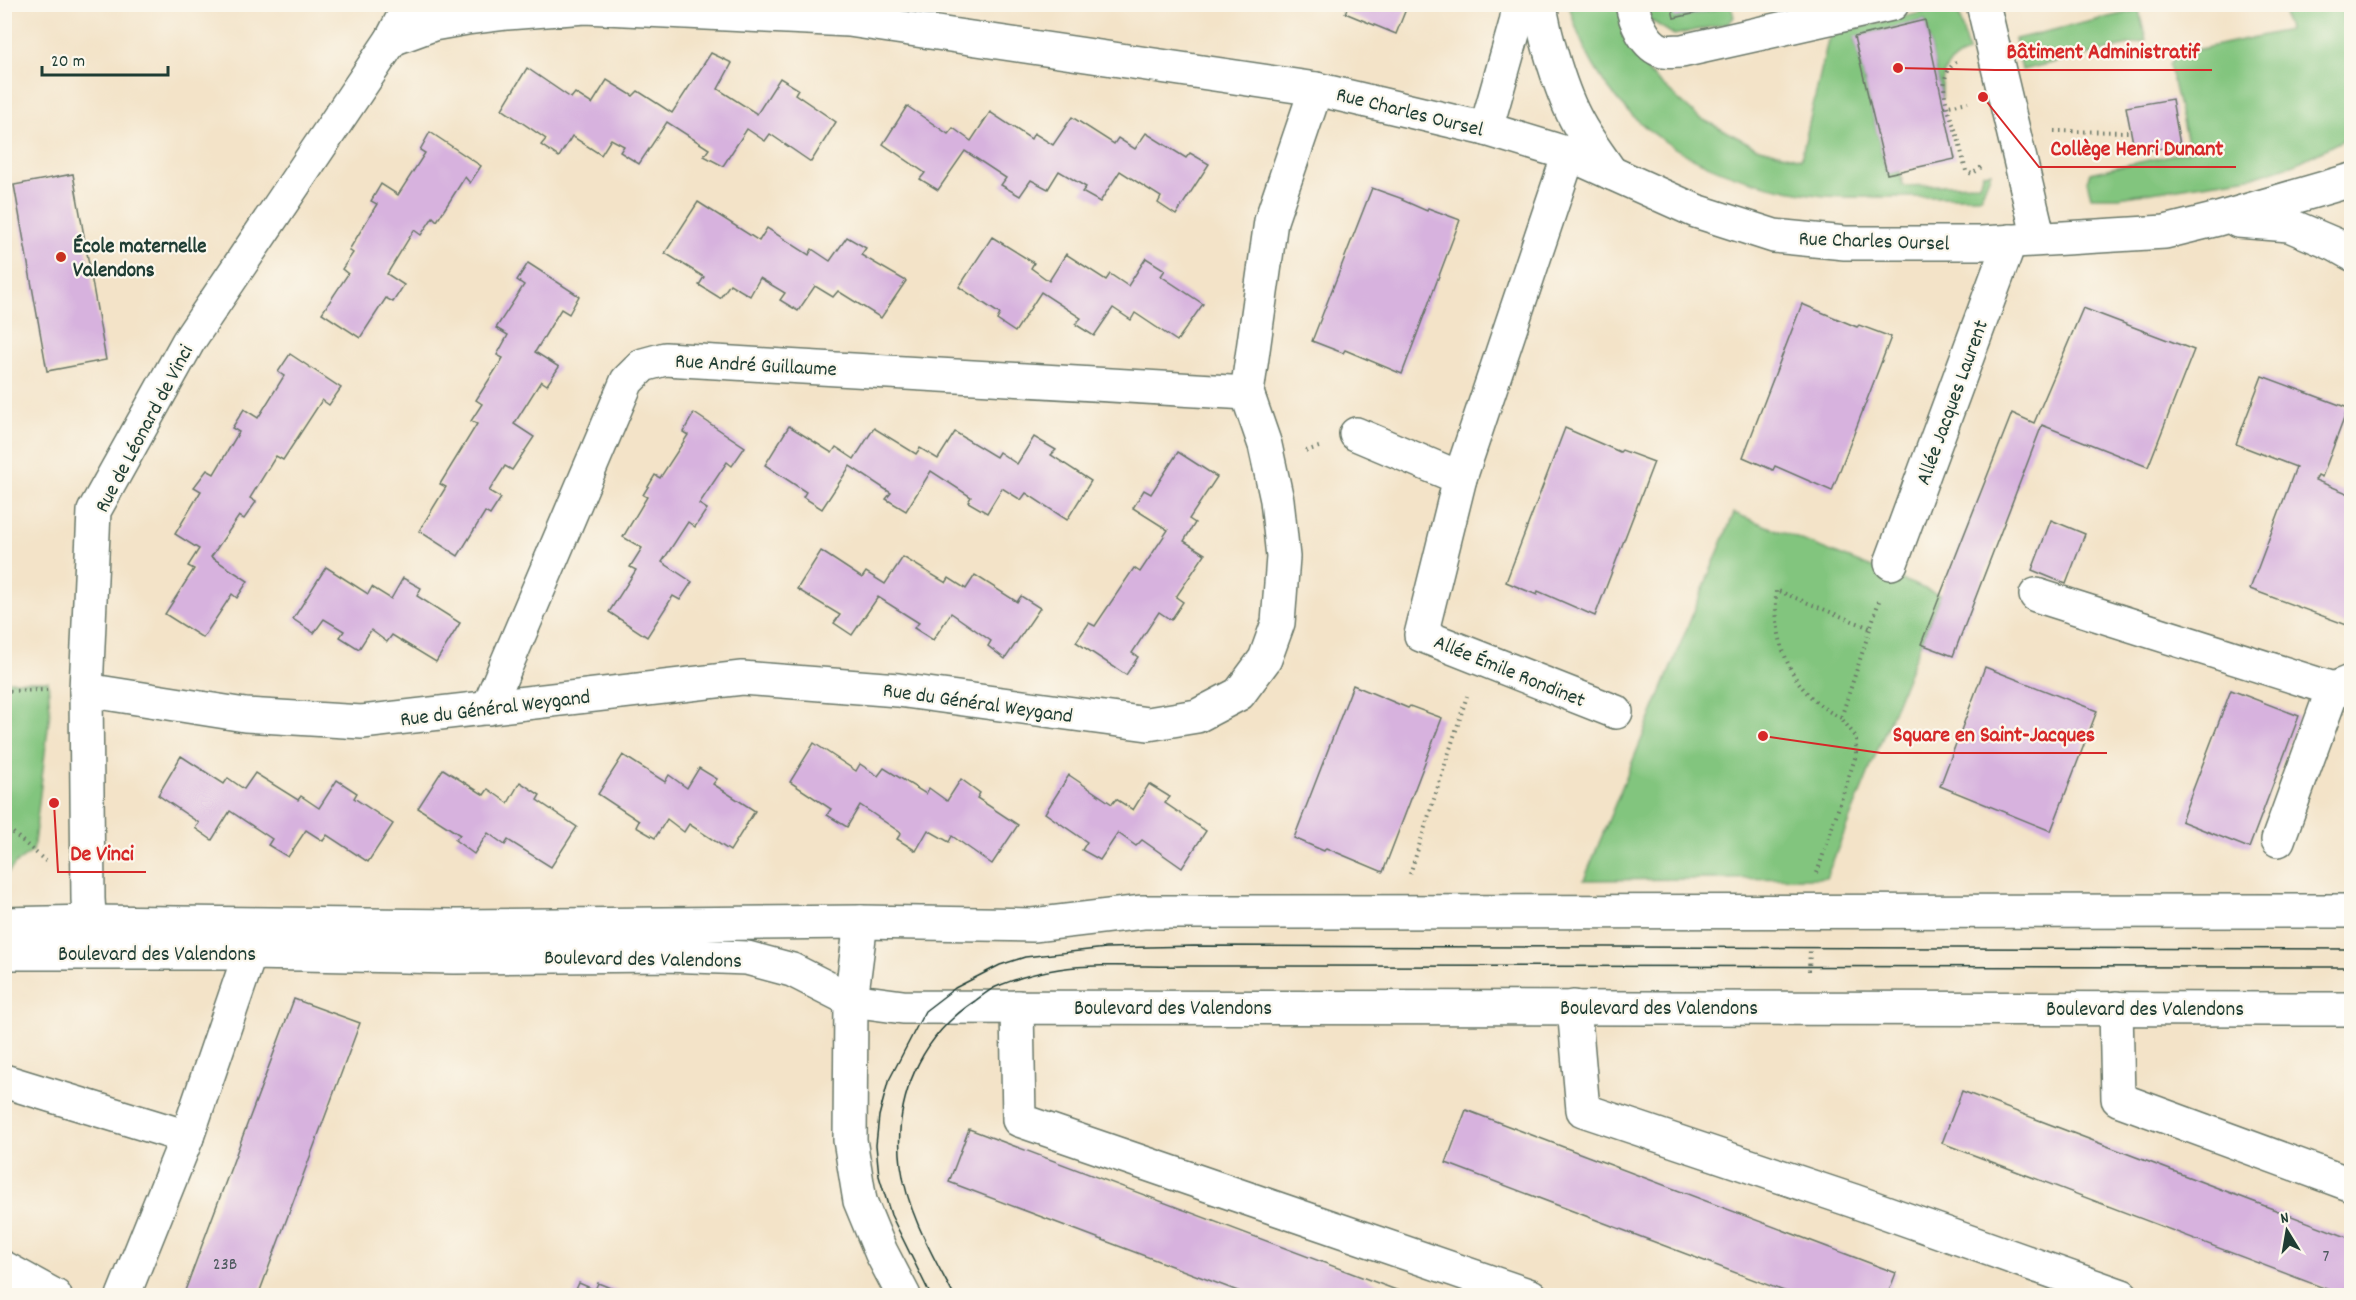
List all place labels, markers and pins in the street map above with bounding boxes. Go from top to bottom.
callout: Bâtiment Administratif [1995,30,2212,70]
callout: Collège Henri Dunant [2039,127,2236,167]
place label: École maternelle Valendons [73,233,207,287]
marker: École maternelle Valendons [54,250,68,264]
callout: Square en Saint-Jacques [1881,713,2107,753]
callout: De Vinci [58,832,146,872]

